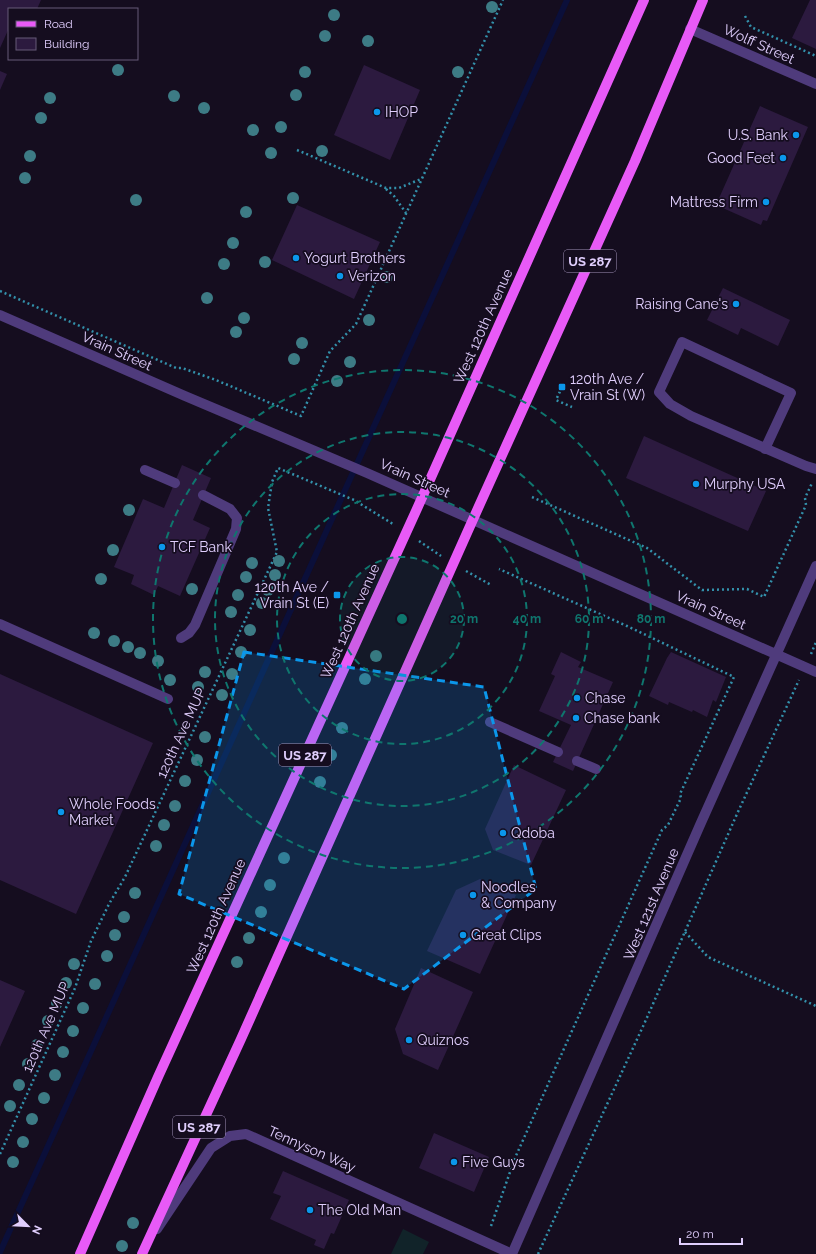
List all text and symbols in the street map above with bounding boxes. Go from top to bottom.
legend [8,8,138,60]
text: Road [44,17,73,31]
street label: Wolff Street [721,21,797,67]
text: Building [44,37,90,51]
place label: IHOP [385,104,418,120]
marker: IHOP [372,107,382,117]
place label: U.S. Bank [728,127,789,143]
marker: U.S. Bank [791,130,801,140]
place label: Good Feet [707,150,775,166]
marker: Good Feet [778,153,788,163]
place label: Mattress Firm [670,194,758,210]
marker: Mattress Firm [761,197,771,207]
place label: Yogurt Brothers [304,250,406,266]
road number: US 287 [564,250,616,272]
marker: Yogurt Brothers [291,253,301,263]
street label: West 120th Avenue [450,266,516,386]
place label: Verizon [348,268,396,284]
marker: Verizon [335,271,345,281]
place label: Raising Cane's [635,296,728,312]
marker: Raising Cane's [731,299,741,309]
street label: Vrain Street [79,328,155,374]
place label: 120th Ave / Vrain St (W) [570,371,645,403]
marker: 120th Ave / Vrain St (W) [557,382,567,392]
street label: Vrain Street [377,455,453,501]
place label: Murphy USA [704,476,786,492]
marker: Murphy USA [691,479,701,489]
place label: TCF Bank [170,539,232,555]
marker: TCF Bank [157,542,167,552]
street label: West 120th Avenue [317,561,383,681]
place label: 120th Ave / Vrain St (E) [255,579,330,611]
street label: Vrain Street [673,587,749,633]
marker: 120th Ave / Vrain St (E) [332,590,342,600]
centre of rings [395,612,409,626]
text: 20 m [450,612,478,626]
text: 40 m [513,612,541,626]
text: 60 m [575,612,603,626]
text: 80 m [637,612,665,626]
street label: 120th Ave MUP [153,685,209,781]
place label: Chase [585,690,625,706]
marker: Chase [572,693,582,703]
place label: Chase bank [584,710,660,726]
marker: Chase bank [571,713,581,723]
road number: US 287 [279,744,331,766]
place label: Whole Foods Market [69,796,156,828]
marker: Whole Foods Market [56,807,66,817]
place label: Qdoba [511,825,555,841]
marker: Qdoba [498,828,508,838]
street label: West 121st Avenue [620,846,682,962]
street label: West 120th Avenue [183,856,249,976]
place label: Noodles & Company [481,879,557,911]
marker: Noodles & Company [468,890,478,900]
place label: Great Clips [471,927,542,943]
marker: Great Clips [458,930,468,940]
street label: 120th Ave MUP [19,979,73,1075]
place label: Quiznos [417,1032,469,1048]
marker: Quiznos [404,1035,414,1045]
road number: US 287 [173,1116,225,1138]
street label: Tennyson Way [266,1123,359,1176]
place label: Five Guys [462,1154,525,1170]
marker: Five Guys [449,1157,459,1167]
place label: The Old Man [318,1202,401,1218]
marker: The Old Man [305,1205,315,1215]
north arrow [8,1206,48,1246]
scale bar [680,1220,742,1246]
text: N [29,1223,44,1236]
text: 20 m [686,1227,714,1241]

